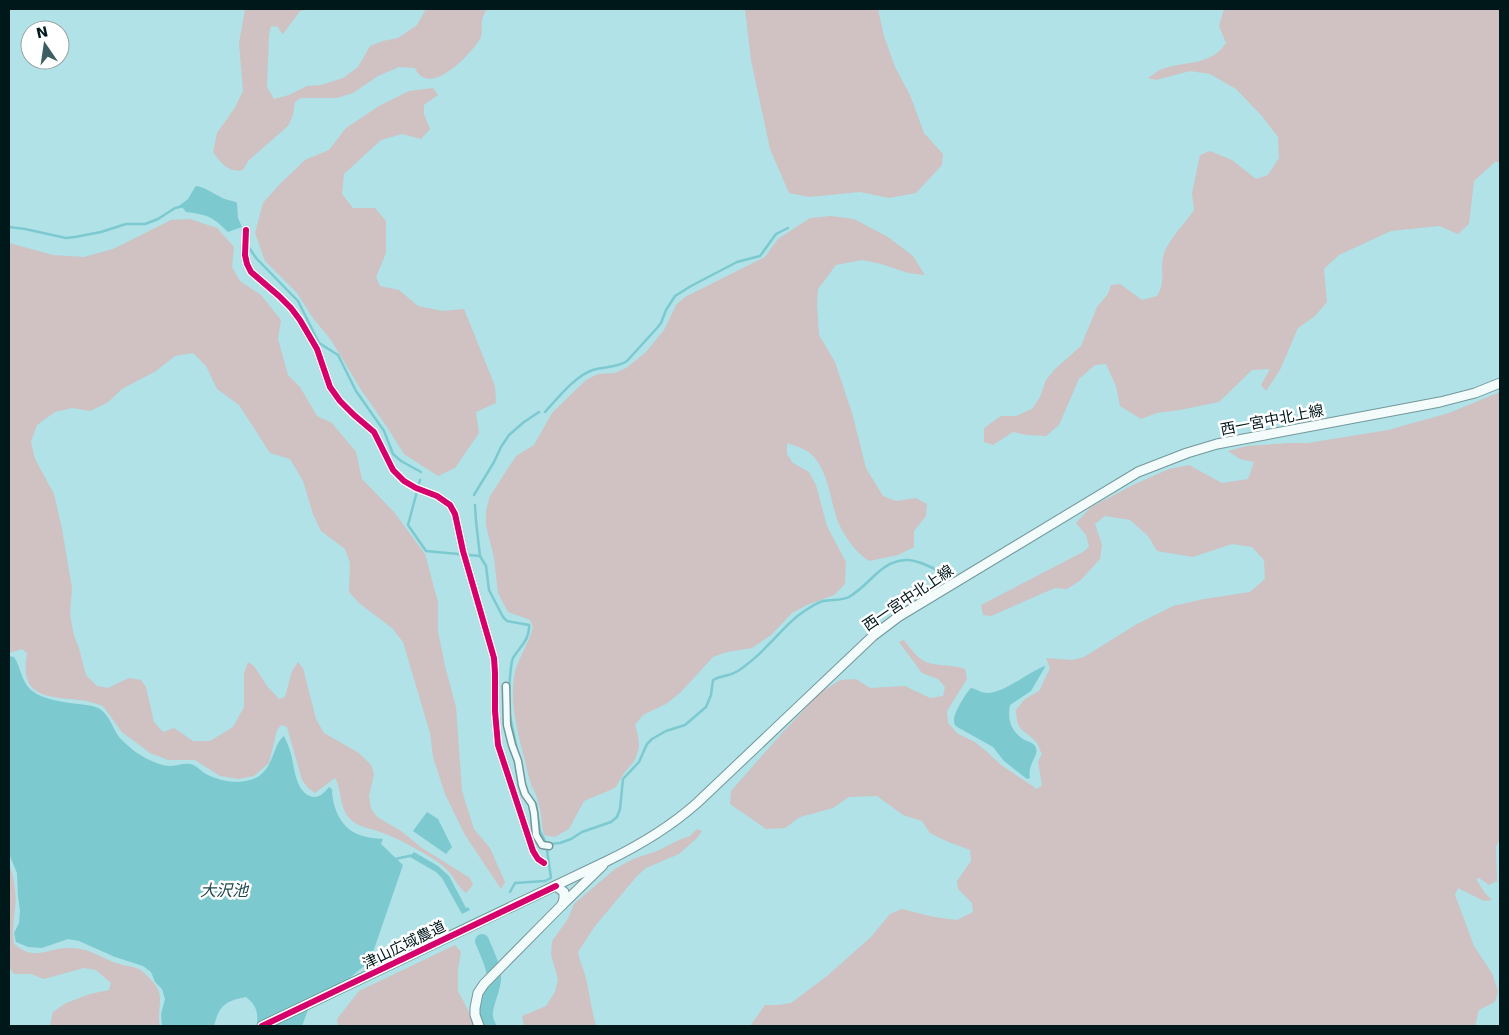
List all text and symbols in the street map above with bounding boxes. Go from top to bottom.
north arrow [20,20,70,70]
text: N [35,23,50,41]
street label: 西一宮中北上線 [1219,401,1325,439]
street label: 西一宮中北上線 [859,561,957,635]
water label: 大沢池 [200,881,250,900]
street label: 津山広域農道 [360,917,448,973]

